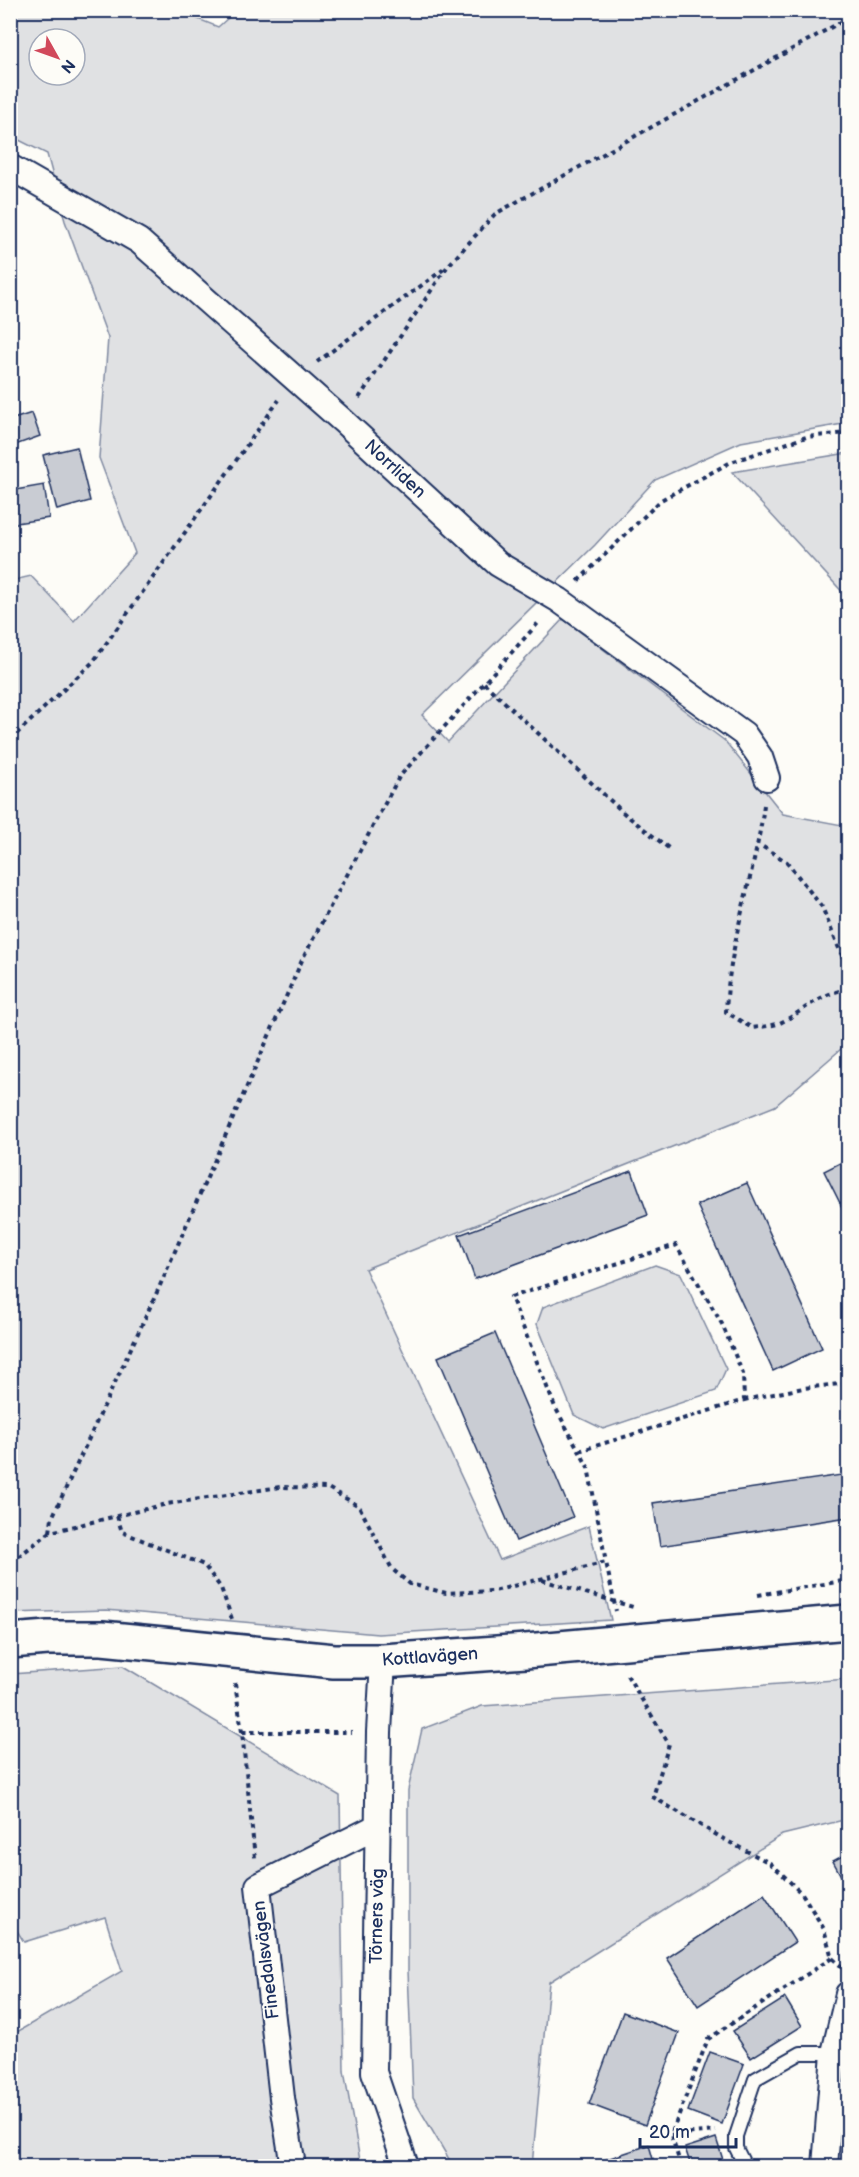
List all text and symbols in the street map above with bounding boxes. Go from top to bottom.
north arrow [27,27,87,87]
text: N [56,55,78,76]
street label: Norrliden [360,435,430,503]
street label: Kottlavägen [381,1643,479,1671]
street label: Törners väg [366,1868,388,1964]
street label: Finedalsvägen [248,1900,284,2020]
scale bar [640,2111,736,2149]
text: 20 m [649,2122,690,2143]

